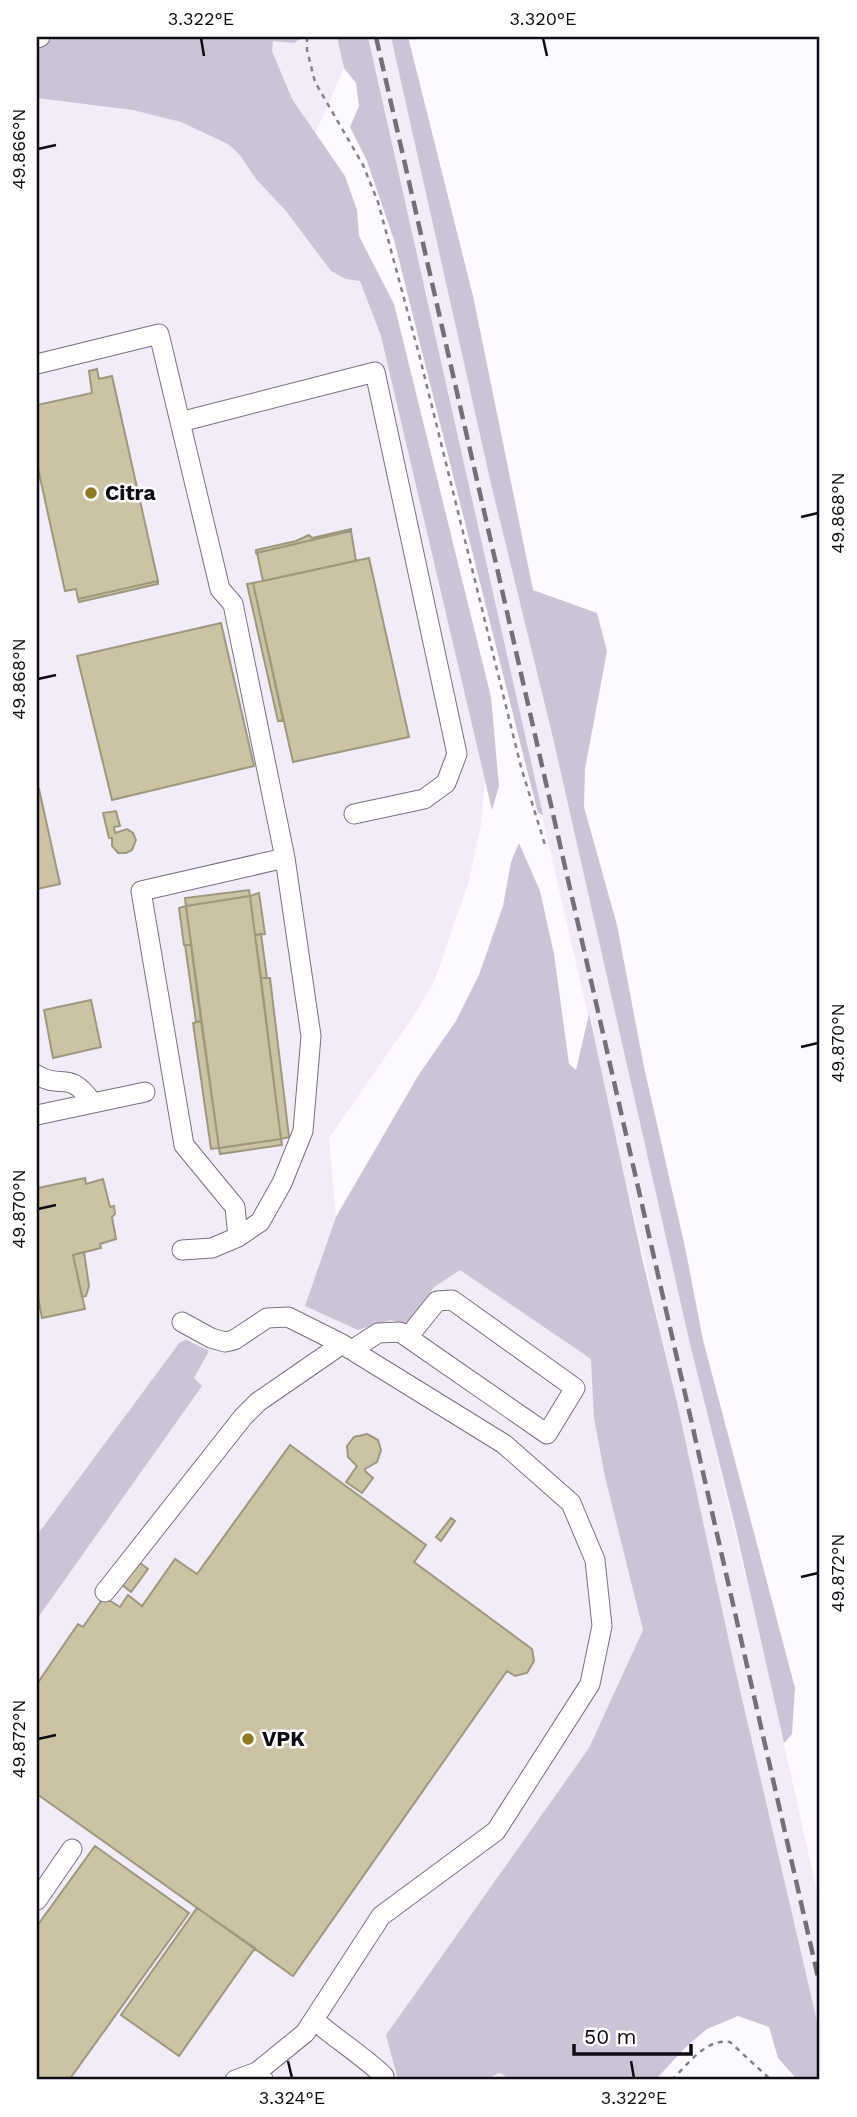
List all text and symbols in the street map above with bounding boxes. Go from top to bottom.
text: 3.322°E [168,8,234,29]
text: 3.320°E [509,8,577,29]
text: 49.866°N [8,108,29,190]
text: 49.868°N [827,472,848,554]
place label: Citra [105,480,157,505]
marker: Citra [83,485,99,501]
text: 49.868°N [8,638,29,720]
text: 49.870°N [827,1003,848,1083]
text: 49.870°N [8,1169,29,1249]
text: 49.872°N [827,1533,848,1613]
text: 49.872°N [8,1699,29,1779]
place label: VPK [262,1726,305,1751]
marker: VPK [240,1731,256,1747]
scale bar [574,2012,691,2056]
text: 50 m [584,2024,636,2049]
text: 3.324°E [259,2087,325,2108]
text: 3.322°E [601,2087,667,2108]

